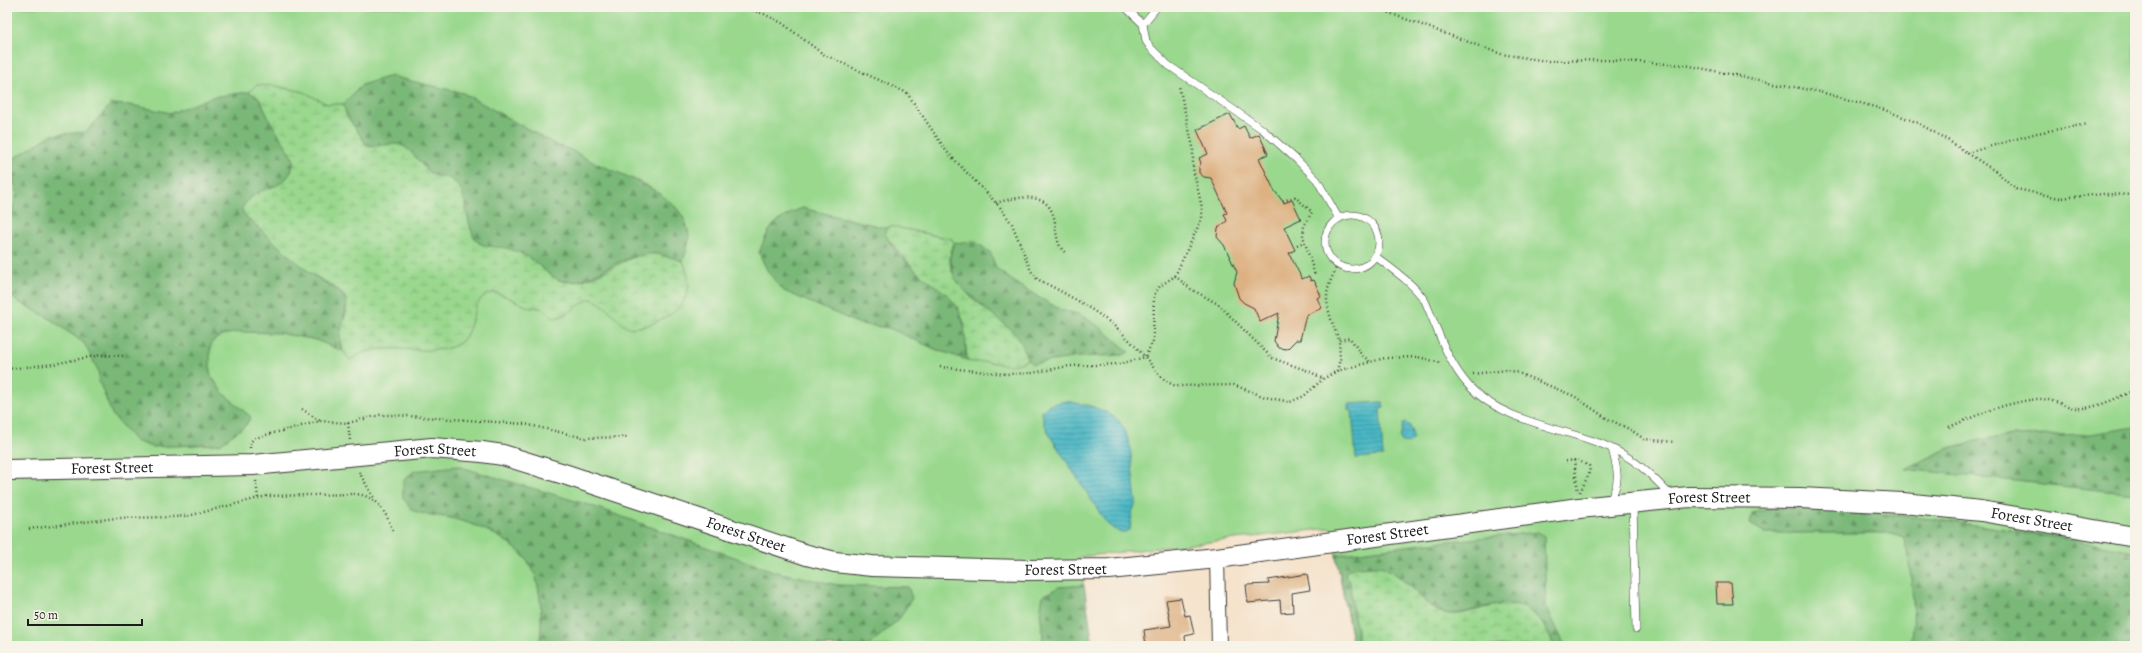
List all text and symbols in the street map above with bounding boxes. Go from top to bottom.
street label: Forest Street [393,437,477,463]
street label: Forest Street [70,456,154,480]
street label: Forest Street [1667,486,1751,510]
street label: Forest Street [1989,502,2074,537]
street label: Forest Street [703,511,789,558]
street label: Forest Street [1345,518,1430,551]
street label: Forest Street [1024,558,1107,581]
scale bar [28,601,142,627]
text: 50 m [34,607,58,623]

